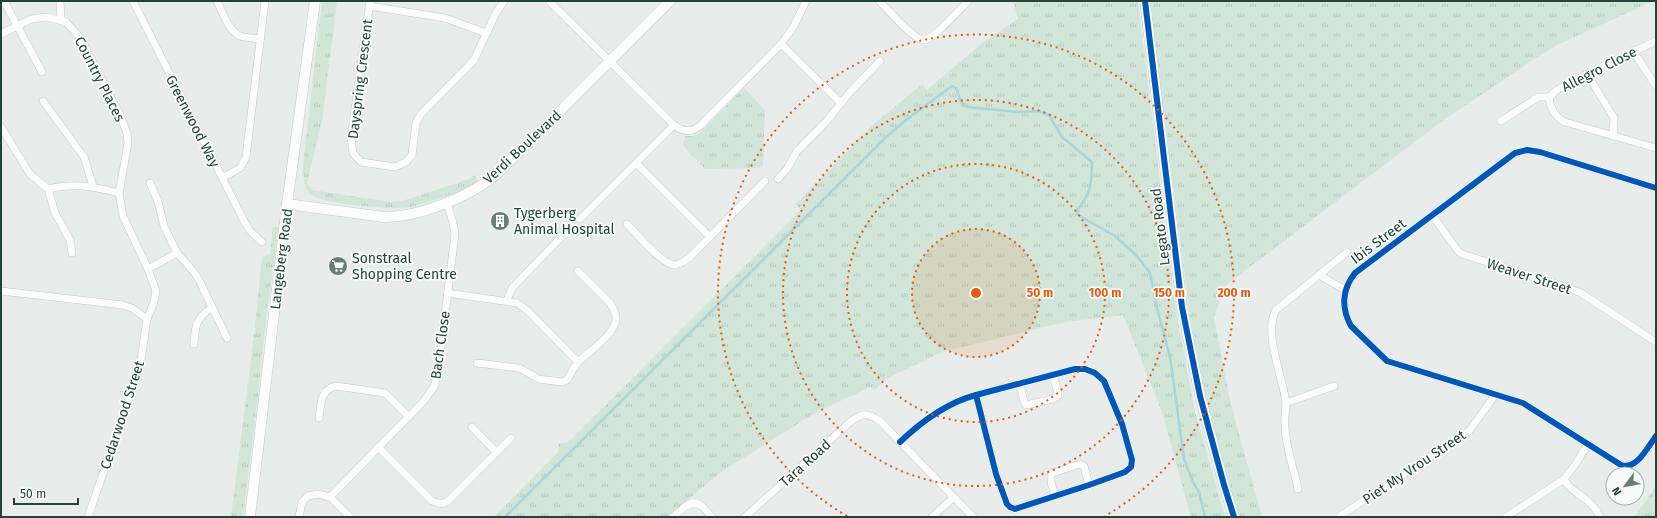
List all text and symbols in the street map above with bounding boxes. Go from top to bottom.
street label: Dayspring Crescent [345,17,376,140]
street label: Country Places [71,34,129,125]
street label: Allegro Close [1559,43,1640,96]
street label: Greenwood Way [162,72,223,170]
street label: Verdi Boulevard [480,107,565,188]
street label: Legato Road [1147,187,1174,267]
place label: Tygerberg Animal Hospital [514,205,615,238]
street label: Langeberg Road [267,208,296,311]
building icon: Tygerberg Animal Hospital [489,210,511,232]
street label: Ibis Street [1347,215,1410,268]
place label: Sonstraal Shopping Centre [352,250,457,283]
supermarket icon: Sonstraal Shopping Centre [327,255,349,277]
street label: Weaver Street [1484,255,1574,298]
centre of rings [969,286,983,300]
text: 50 m [1027,286,1053,300]
text: 100 m [1089,286,1121,300]
text: 150 m [1153,286,1185,300]
text: 200 m [1217,286,1251,300]
street label: Bach Close [427,310,454,380]
street label: Cedarwood Street [97,358,148,472]
street label: Piet My Vrou Street [1360,426,1470,508]
street label: Tara Road [776,436,834,491]
north arrow [1605,466,1645,506]
scale bar [14,480,78,506]
text: N [1609,484,1624,498]
text: 50 m [20,487,46,501]

